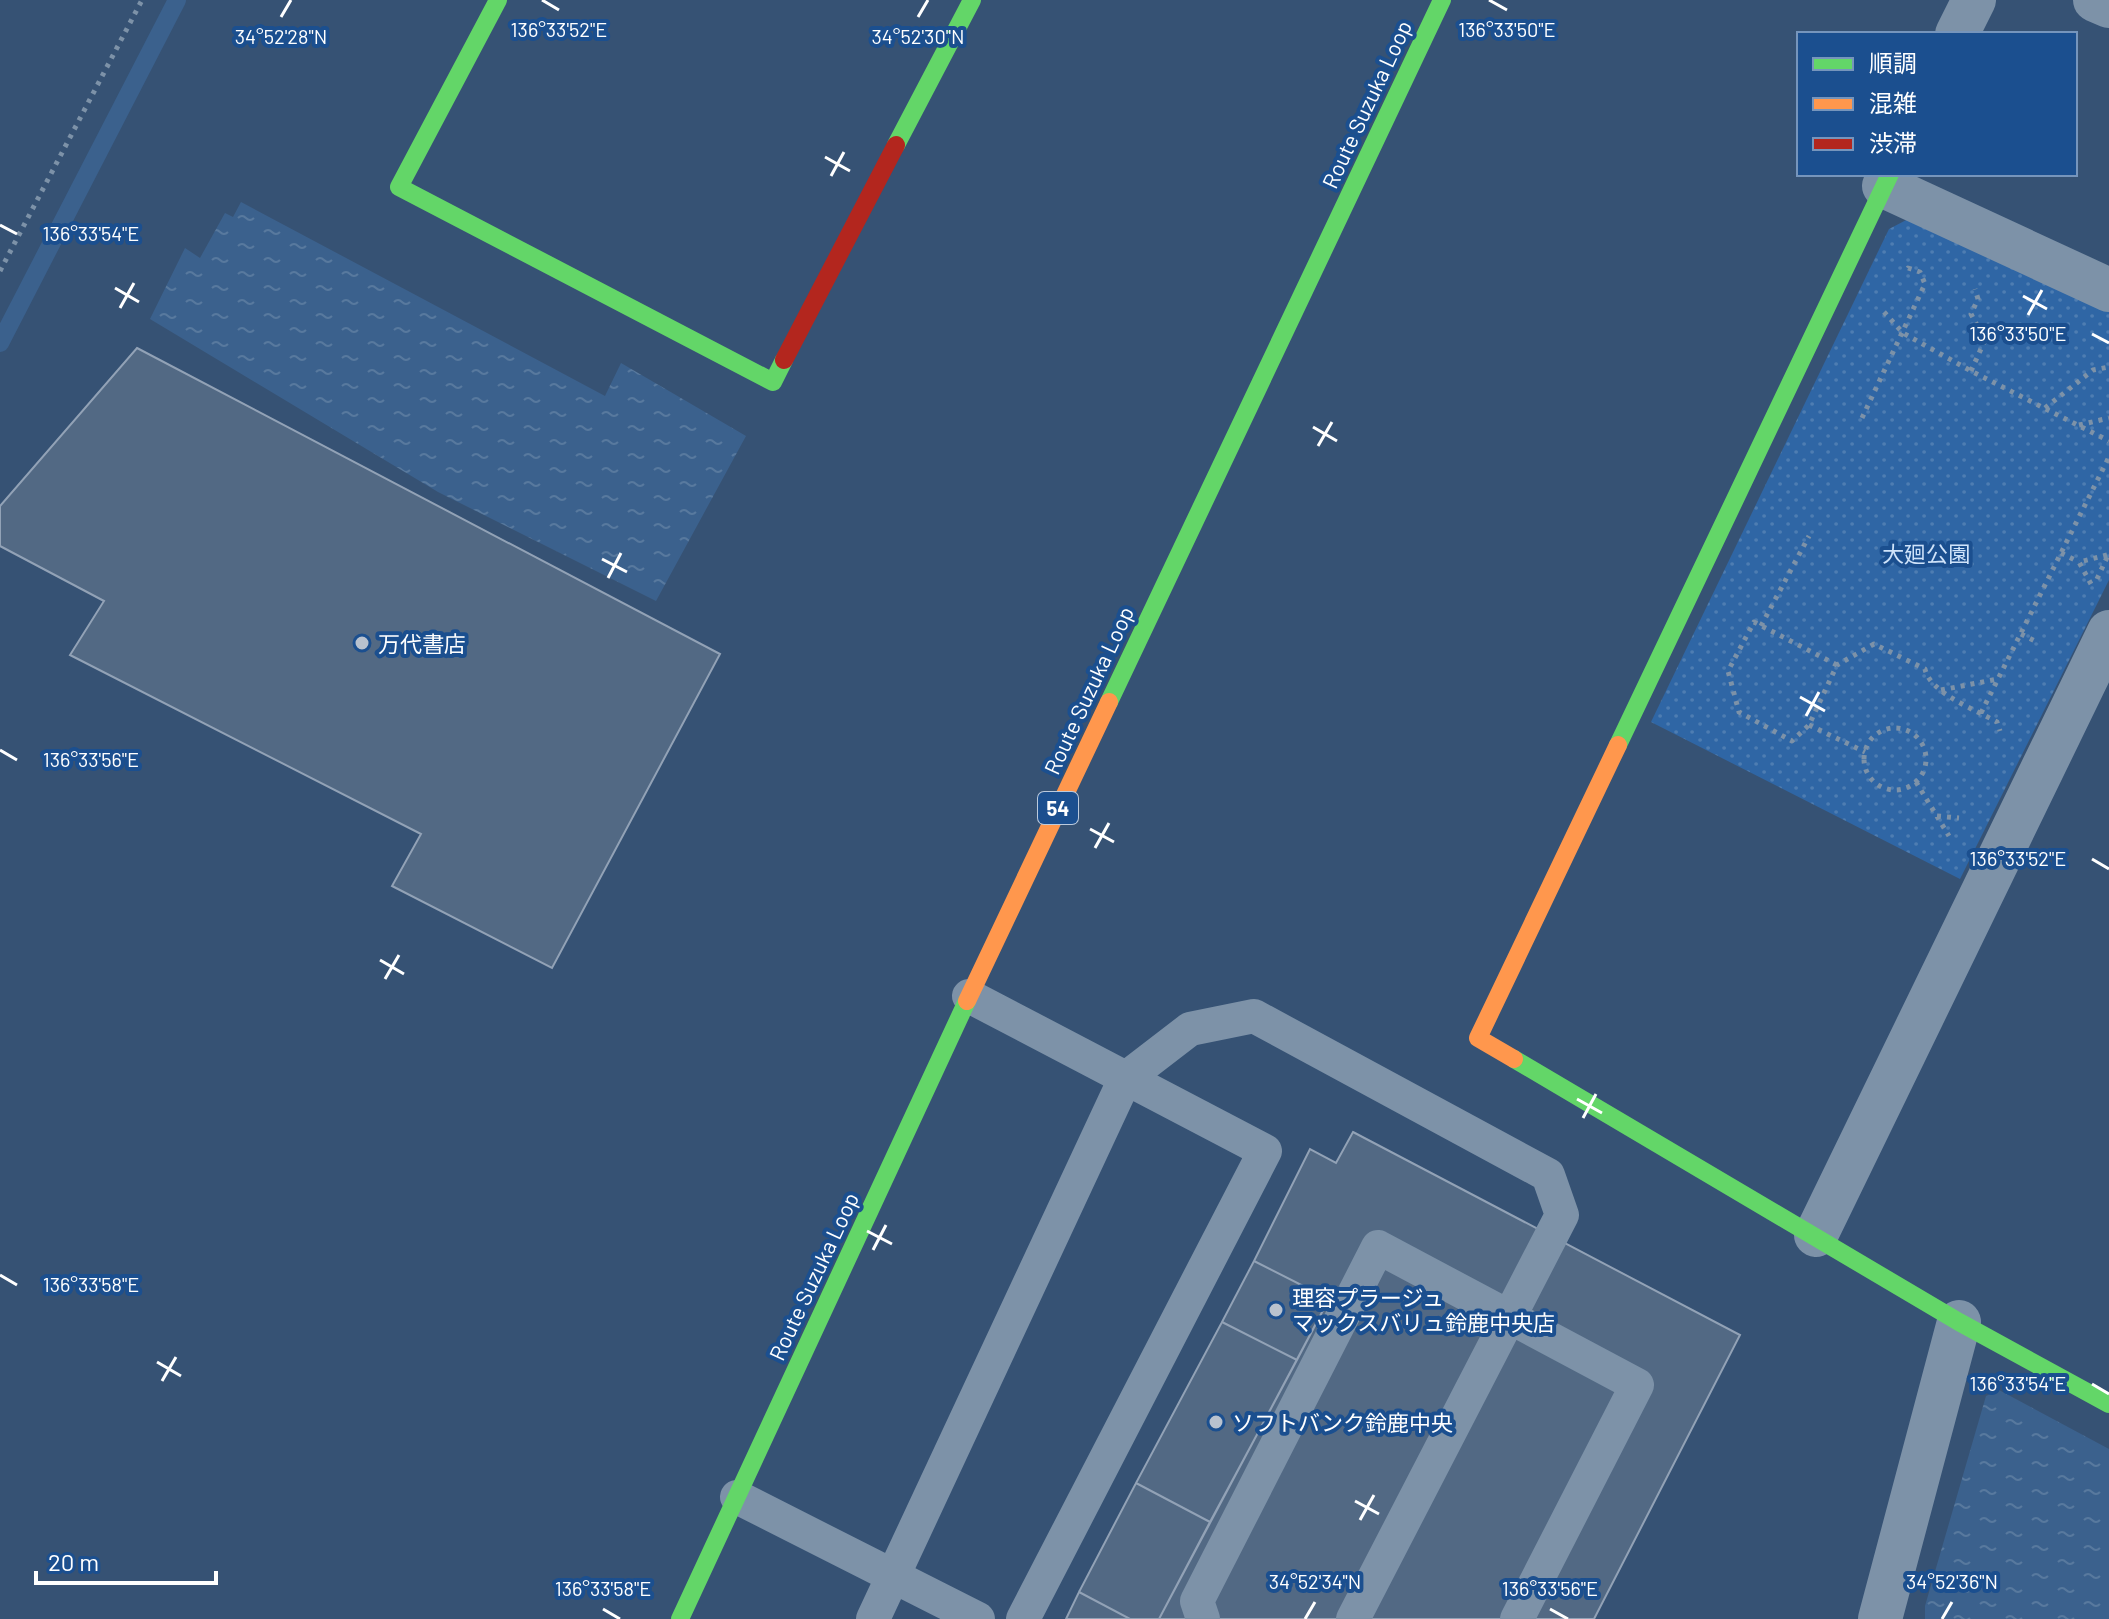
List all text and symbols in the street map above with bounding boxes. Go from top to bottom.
street label: Route Suzuka Loop [1316,16,1416,192]
text: 136°33'52"E [511,17,607,41]
text: 136°33'50"E [1458,17,1556,41]
text: 34°52'28"N [235,24,327,48]
text: 34°52'30"N [872,24,964,48]
legend [1797,32,2077,176]
text: 順調 [1869,48,1917,77]
text: 混雑 [1869,88,1917,117]
text: 渋滞 [1869,128,1917,157]
text: 136°33'54"E [43,221,139,245]
text: 136°33'50"E [1969,321,2067,345]
park label: 大廻公園 [1882,540,1970,566]
street label: Route Suzuka Loop [1038,602,1138,778]
place label: 万代書店 [378,630,466,656]
marker: 万代書店 [353,634,371,652]
text: 136°33'56"E [43,747,139,771]
road number: 54 [1038,792,1078,824]
text: 136°33'52"E [1970,846,2066,870]
street label: Route Suzuka Loop [763,1188,863,1364]
text: 136°33'58"E [43,1272,139,1296]
place label: 理容プラージュ マックスバリュ鈴鹿中央店 [1292,1284,1555,1335]
marker: 理容プラージュ マックスバリュ鈴鹿中央店 [1267,1301,1285,1319]
text: 136°33'54"E [1970,1371,2066,1395]
place label: ソフトバンク鈴鹿中央 [1232,1409,1453,1435]
marker: ソフトバンク鈴鹿中央 [1207,1413,1225,1431]
scale bar [36,1535,216,1585]
text: 20 m [48,1547,99,1576]
text: 34°52'34"N [1269,1569,1361,1593]
text: 34°52'36"N [1906,1569,1998,1593]
text: 136°33'58"E [555,1576,651,1600]
text: 136°33'56"E [1502,1576,1598,1600]

